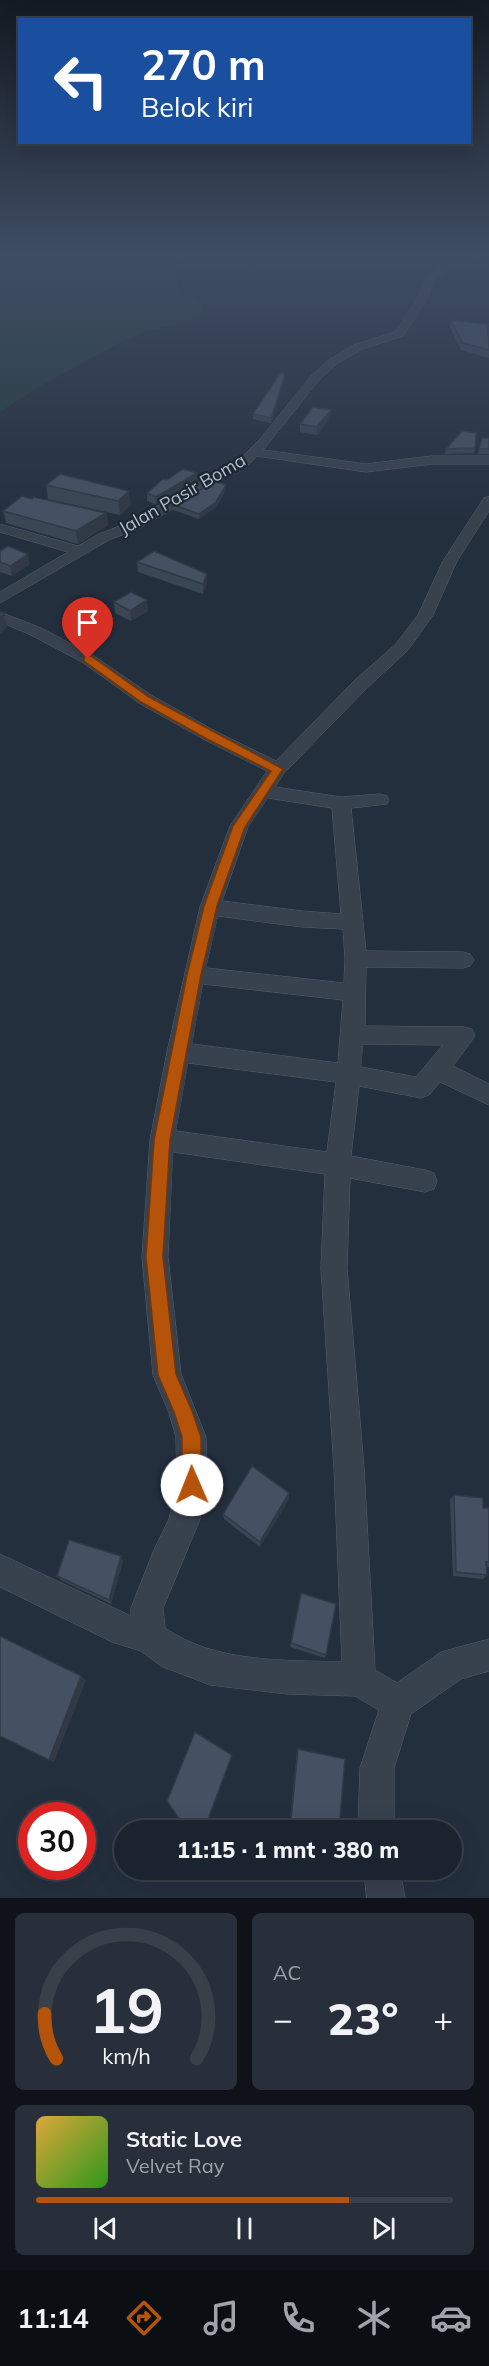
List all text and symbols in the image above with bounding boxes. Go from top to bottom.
text: 270 m [141,38,266,91]
icon: left [42,42,120,120]
text: Belok kiri [141,90,253,124]
street label: Jalan Pasir Boma [114,448,250,540]
pin [62,597,113,659]
icon: arrive [71,606,104,639]
position arrow [160,1453,224,1517]
speed limit sign: 30 [18,1802,96,1880]
text: 11:15 · 1 mnt · 380 m [177,1836,399,1864]
text: AC [273,1960,301,1985]
text: 19 [89,1970,163,2049]
text: 23° [327,1990,399,2046]
text: − [273,1998,293,2039]
text: + [433,1998,453,2039]
text: km/h [102,2042,150,2069]
text: Static Love [126,2125,242,2153]
text: Velvet Ray [126,2153,224,2178]
icon: previous [89,2212,122,2245]
icon: pause [228,2212,261,2245]
icon: next [367,2212,400,2245]
icon: directions [123,2297,165,2339]
icon: music [200,2297,242,2339]
icon: phone [277,2297,319,2339]
icon: climate [353,2297,395,2339]
icon: car [430,2297,472,2339]
text: 11:14 [17,2301,89,2335]

